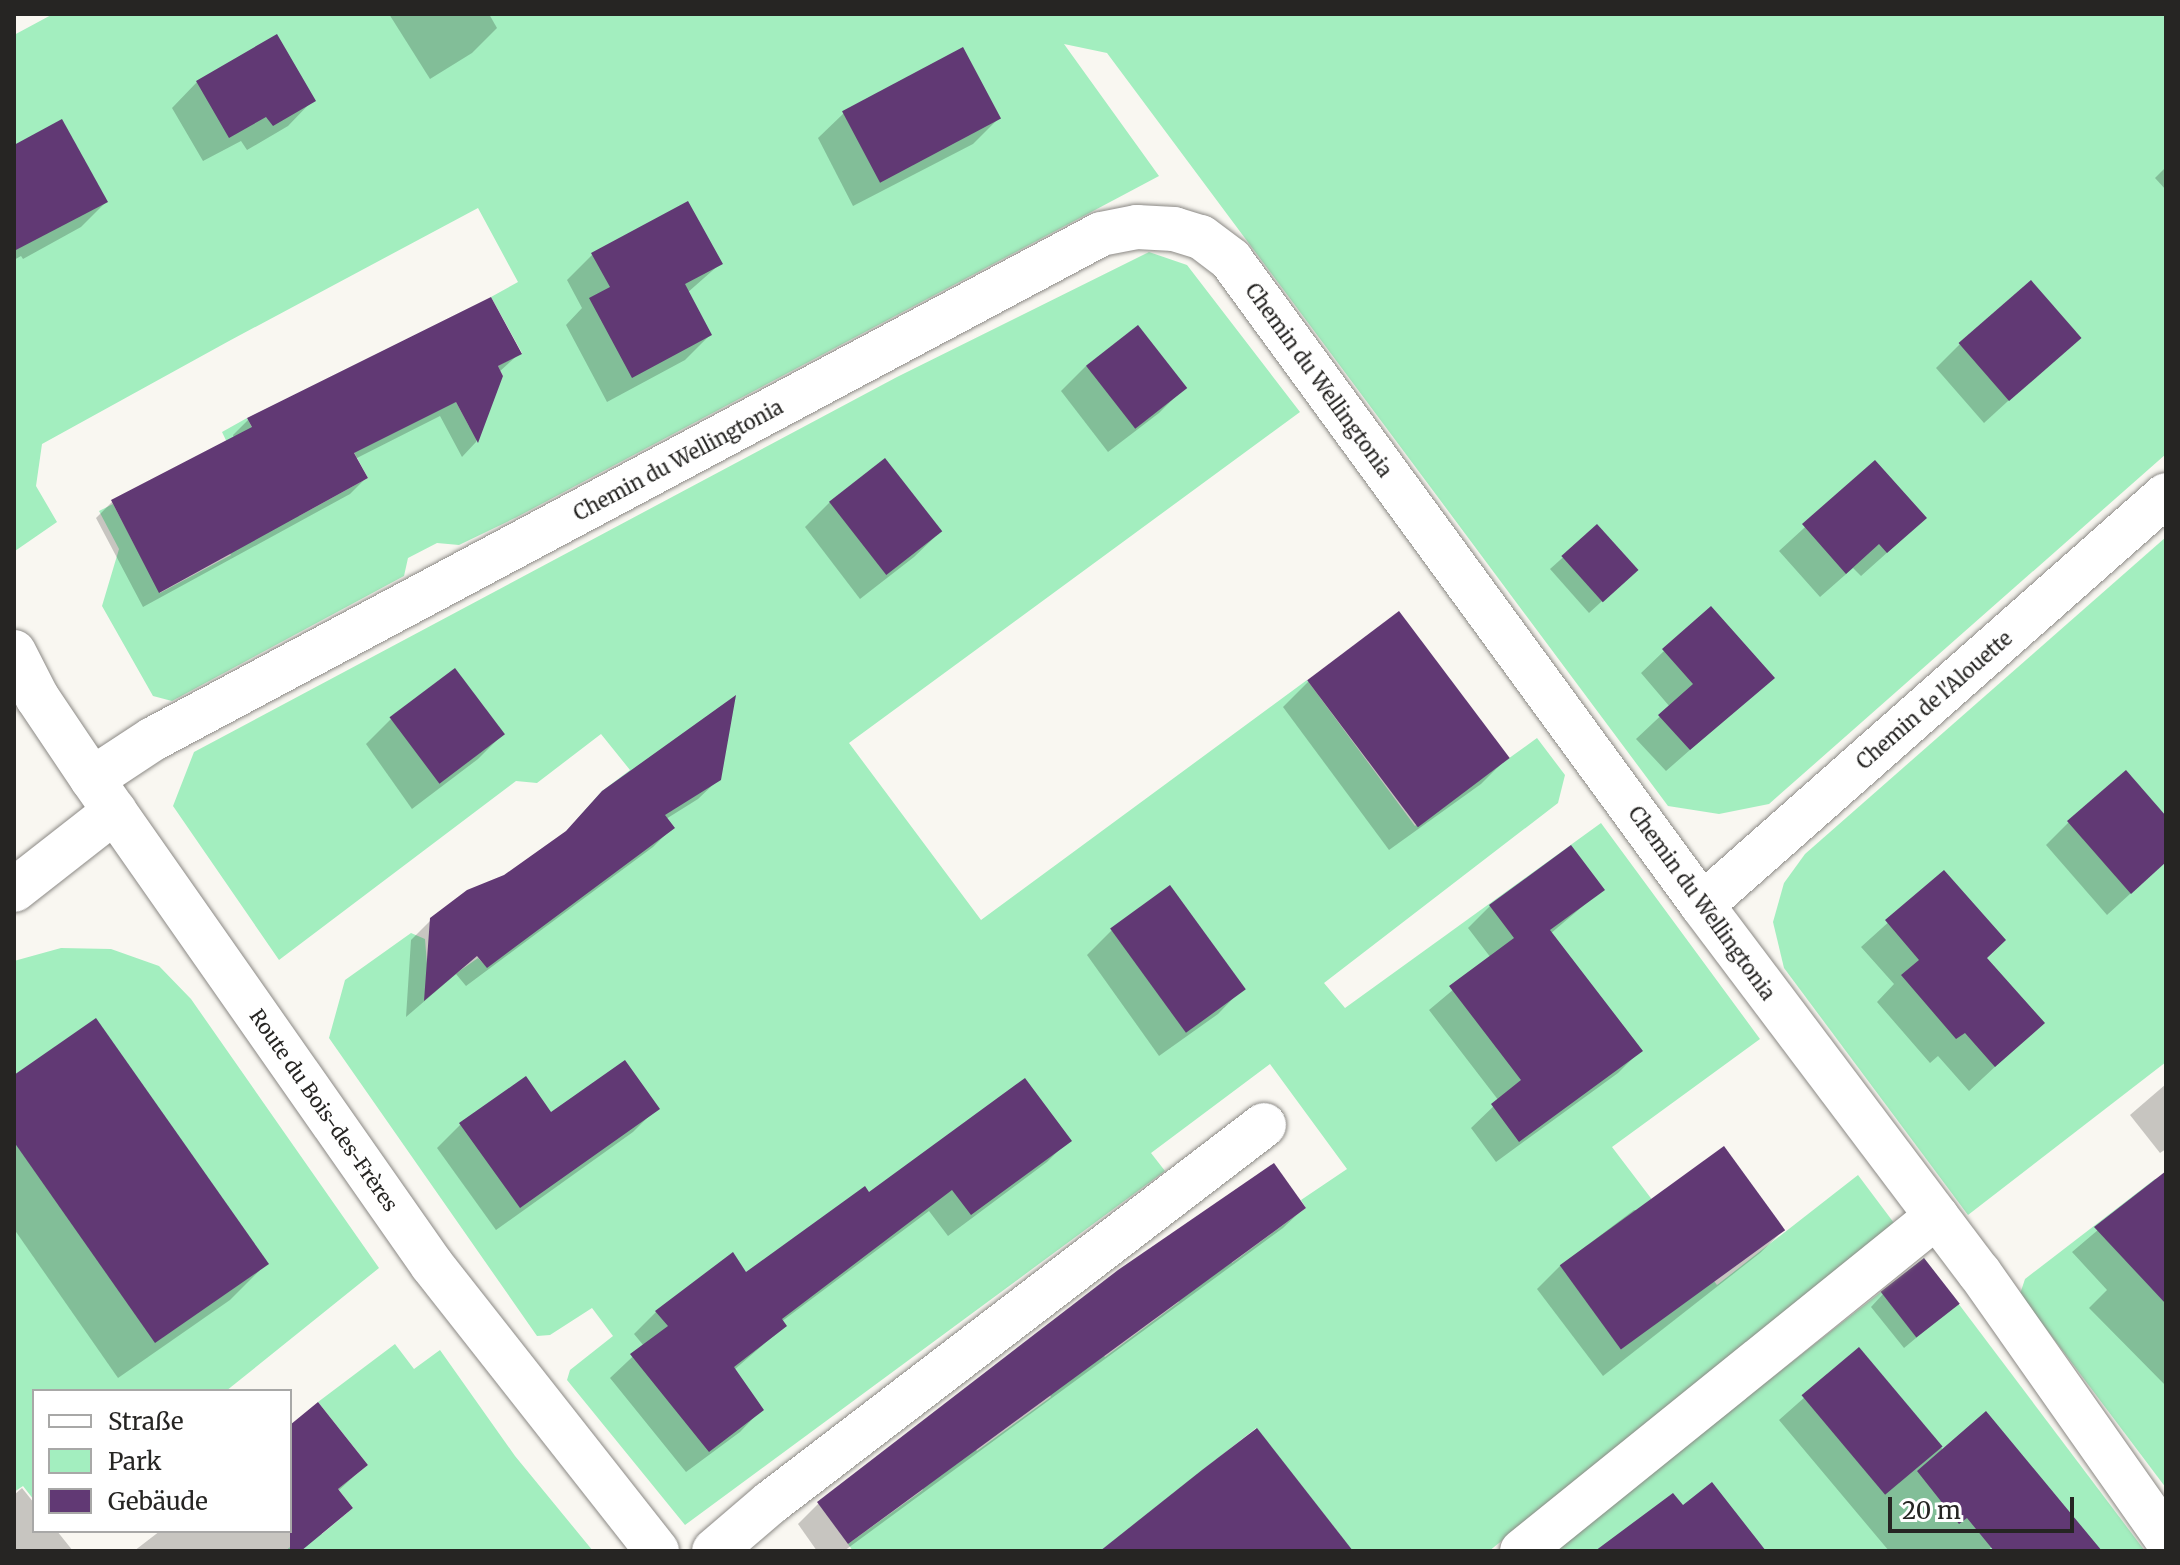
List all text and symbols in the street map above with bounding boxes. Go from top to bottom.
street label: Chemin du Wellingtonia [1241,279,1397,481]
street label: Chemin du Wellingtonia [569,395,787,525]
street label: Chemin de l'Alouette [1851,626,2017,774]
street label: Chemin du Wellingtonia [1624,802,1780,1004]
street label: Route du Bois-des-Frères [245,1004,403,1216]
legend [32,1389,292,1533]
text: Straße [108,1406,183,1437]
text: Park [108,1446,161,1477]
scale bar [1892,1481,2078,1531]
text: Gebäude [108,1486,208,1517]
text: 20 m [1902,1495,1961,1526]

